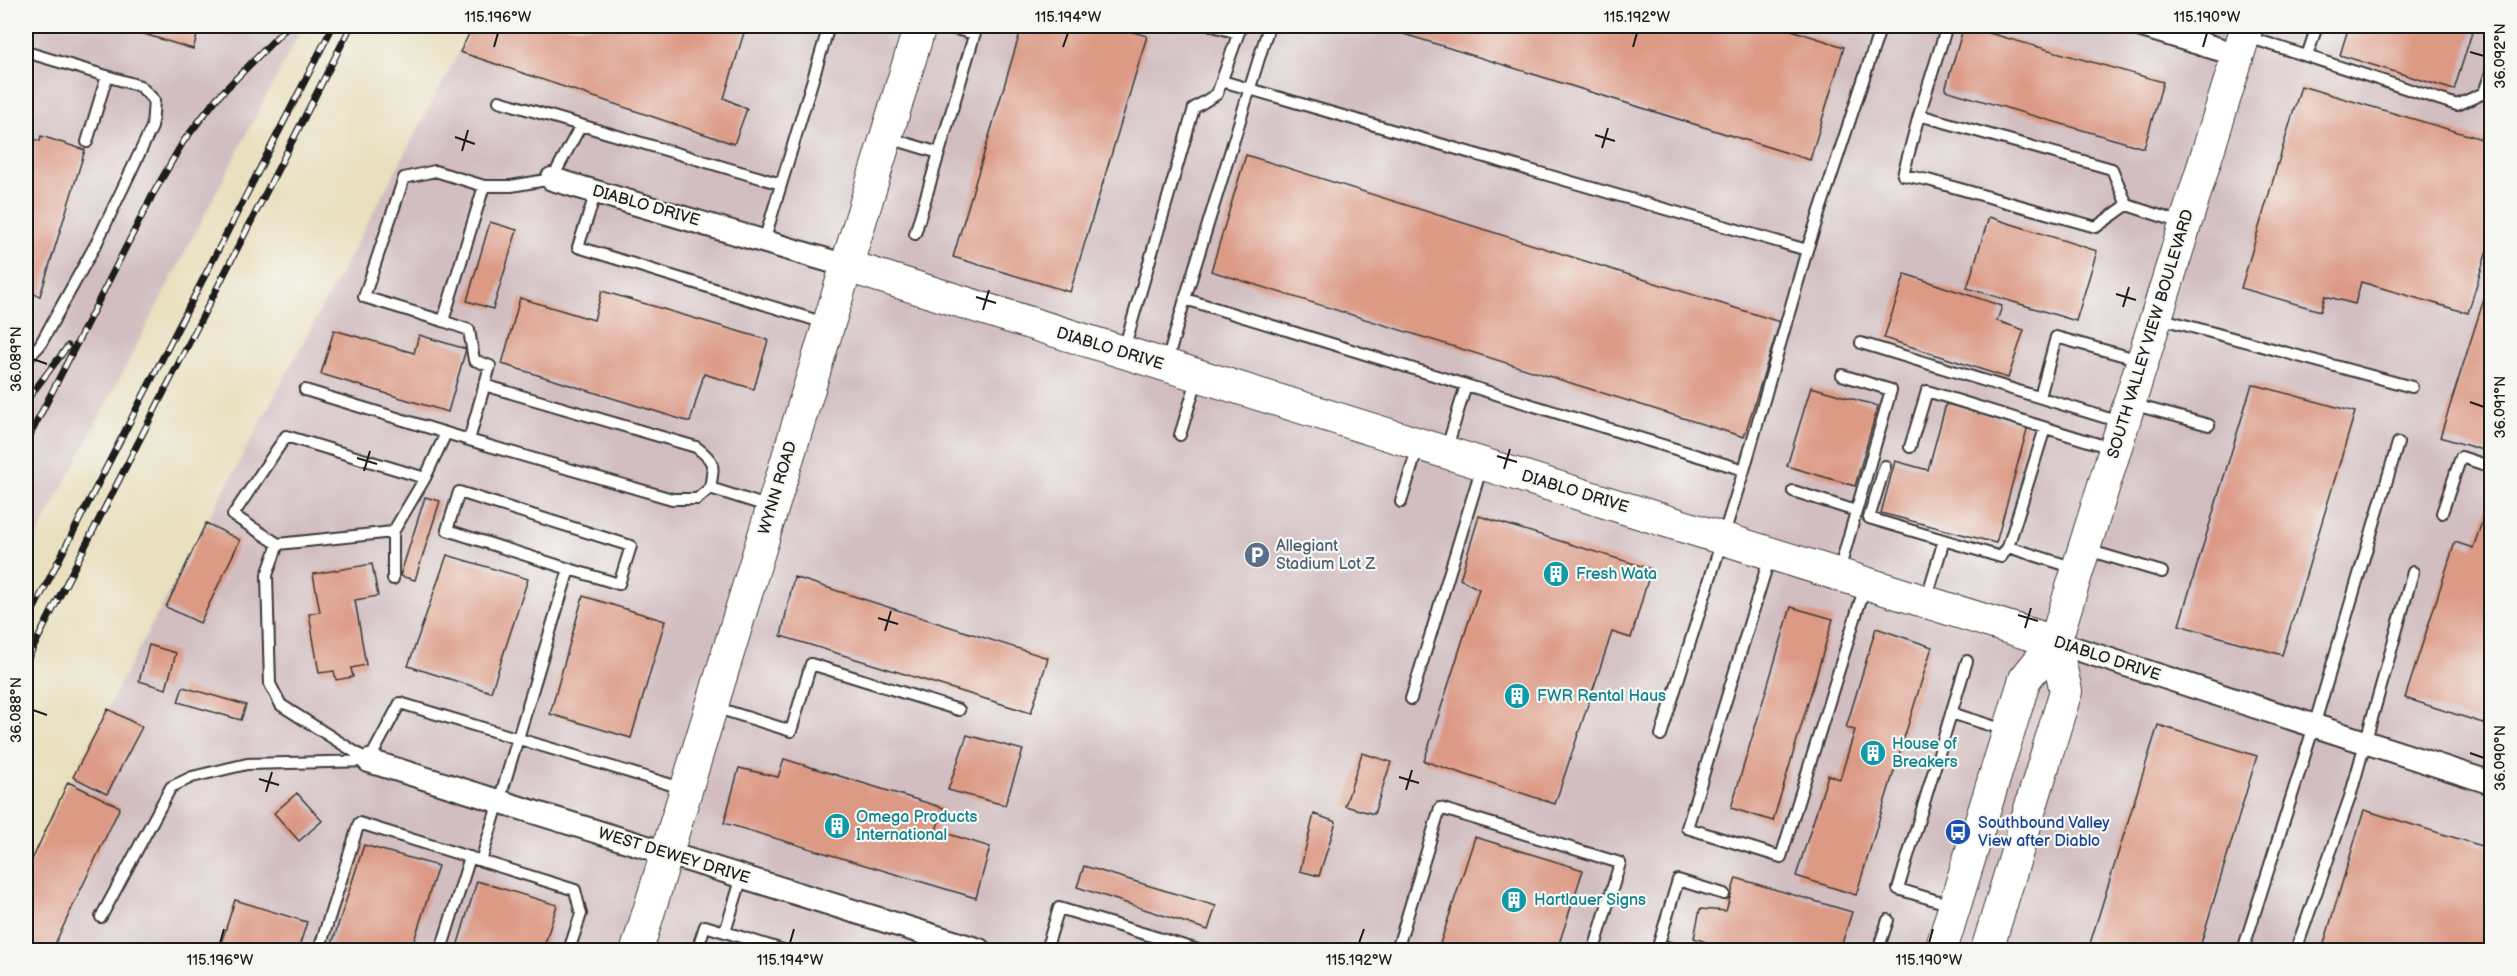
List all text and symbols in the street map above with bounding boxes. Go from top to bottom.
text: 115.196°W [464,8,532,27]
text: 115.194°W [1035,8,1102,27]
text: 115.192°W [1604,8,1671,27]
text: 115.190°W [2173,8,2241,27]
text: 36.092°N [2491,23,2510,89]
street label: DIABLO DRIVE [590,182,702,230]
street label: SOUTH VALLEY VIEW BOULEVARD [2104,207,2198,461]
street label: DIABLO DRIVE [1054,324,1166,374]
text: 36.089°N [7,326,26,392]
text: 36.091°N [2491,376,2510,438]
street label: WYNN ROAD [755,439,801,537]
street label: DIABLO DRIVE [1519,467,1631,517]
place label: Allegiant Stadium Lot Z [1276,537,1375,574]
parking icon: Allegiant Stadium Lot Z [1242,540,1272,570]
building icon: Fresh Wata [1541,559,1571,589]
place label: Fresh Wata [1576,565,1657,584]
street label: DIABLO DRIVE [2051,633,2163,685]
text: 36.088°N [7,677,26,743]
building icon: FWR Rental Haus [1502,681,1532,711]
place label: FWR Rental Haus [1537,687,1666,706]
text: 36.090°N [2491,725,2510,791]
place label: House of Breakers [1892,735,1958,772]
building icon: House of Breakers [1858,738,1888,768]
place label: Omega Products International [856,808,978,845]
building icon: Omega Products International [822,811,852,841]
place label: Southbound Valley View after Diablo [1978,814,2110,851]
bus stop icon: Southbound Valley View after Diablo [1943,817,1973,847]
street label: WEST DEWEY DRIVE [596,824,752,888]
building icon: Hartlauer Signs [1499,885,1529,915]
place label: Hartlauer Signs [1534,891,1646,910]
text: 115.196°W [186,951,254,970]
text: 115.194°W [757,951,824,970]
text: 115.192°W [1326,951,1393,970]
text: 115.190°W [1895,951,1963,970]

